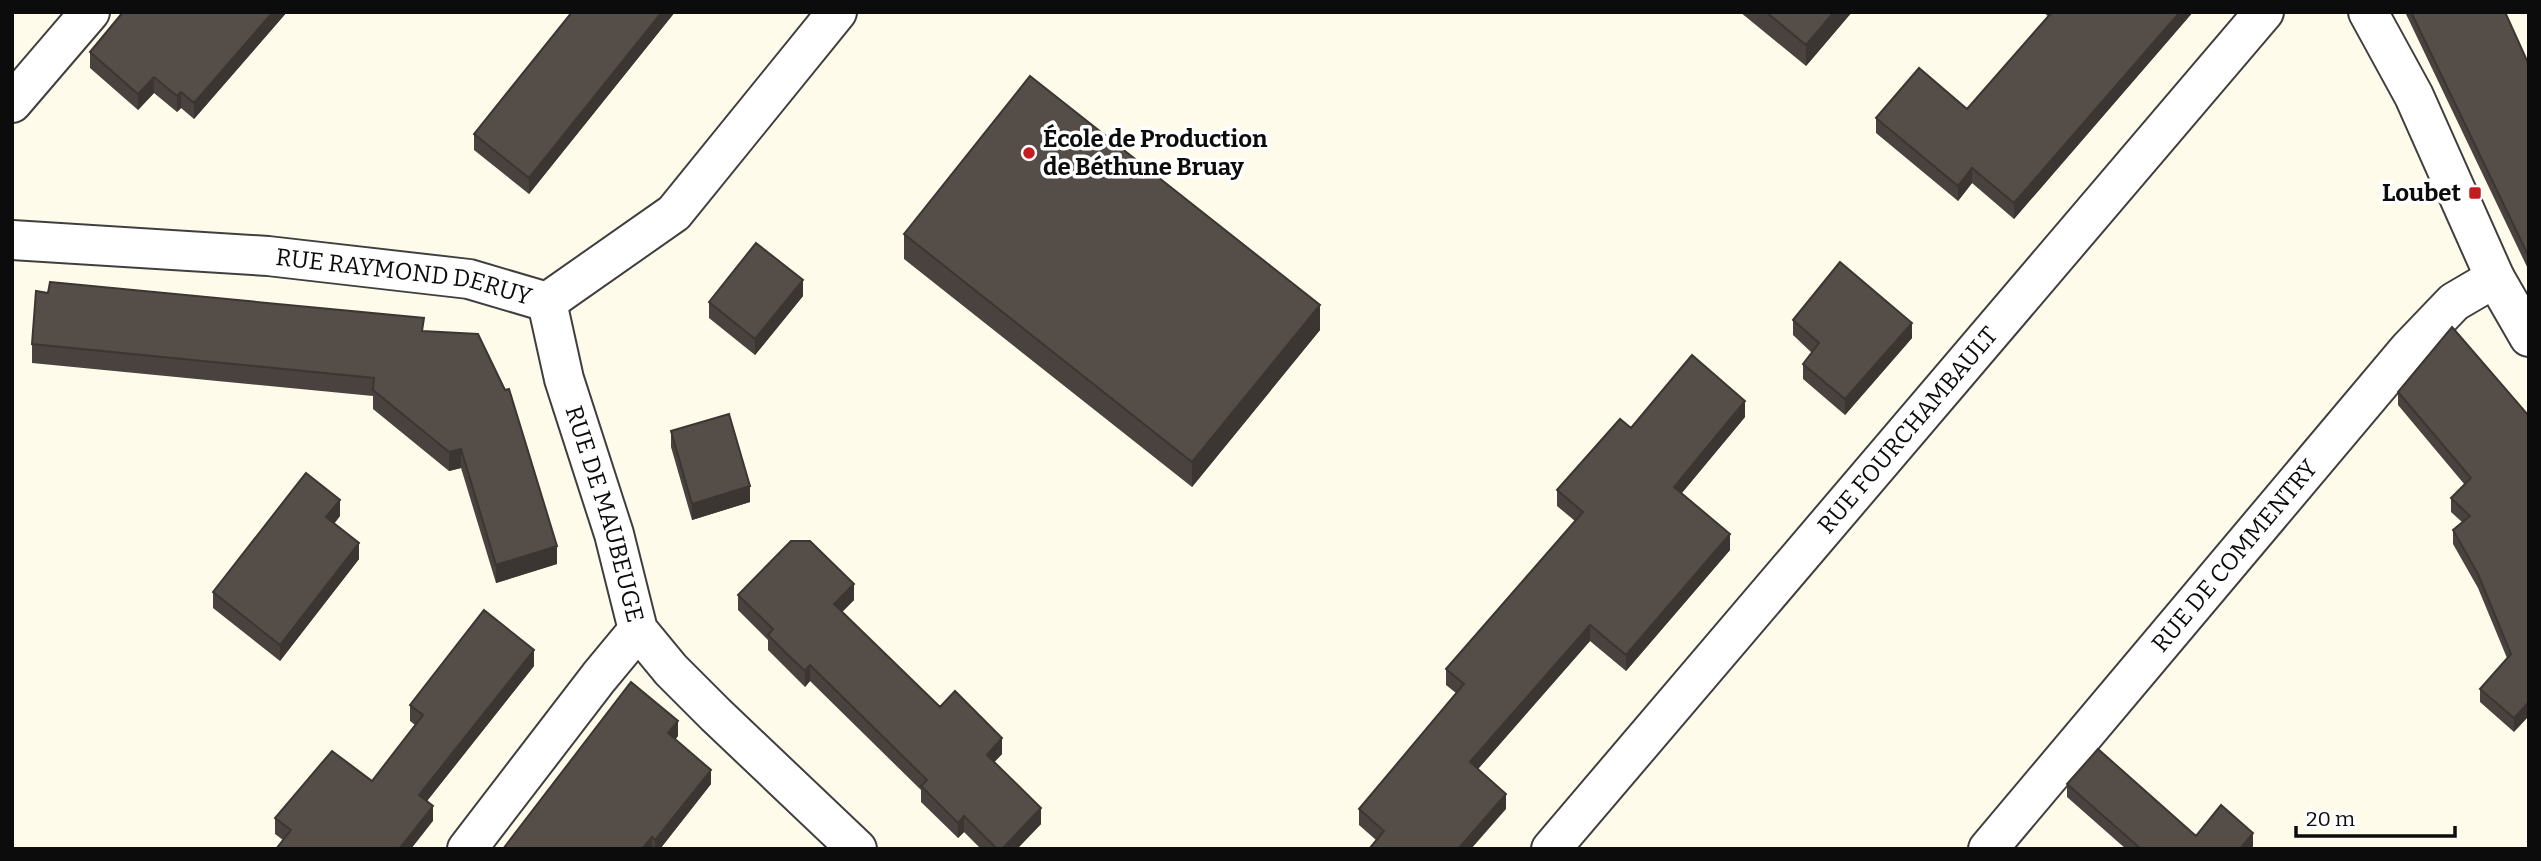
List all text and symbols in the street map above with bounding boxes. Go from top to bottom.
place label: École de Production de Béthune Bruay [1043,123,1268,181]
marker: École de Production de Béthune Bruay [1021,145,1037,161]
place label: Loubet [2382,179,2462,207]
marker: Loubet [2467,185,2483,201]
street label: RUE RAYMOND DERUY [274,243,536,311]
street label: RUE FOURCHAMBAULT [1812,321,2003,539]
street label: RUE DE MAUBEUGE [560,402,650,625]
street label: RUE DE COMMENTRY [2146,454,2324,658]
scale bar [2296,794,2455,838]
text: 20 m [2306,806,2355,832]

